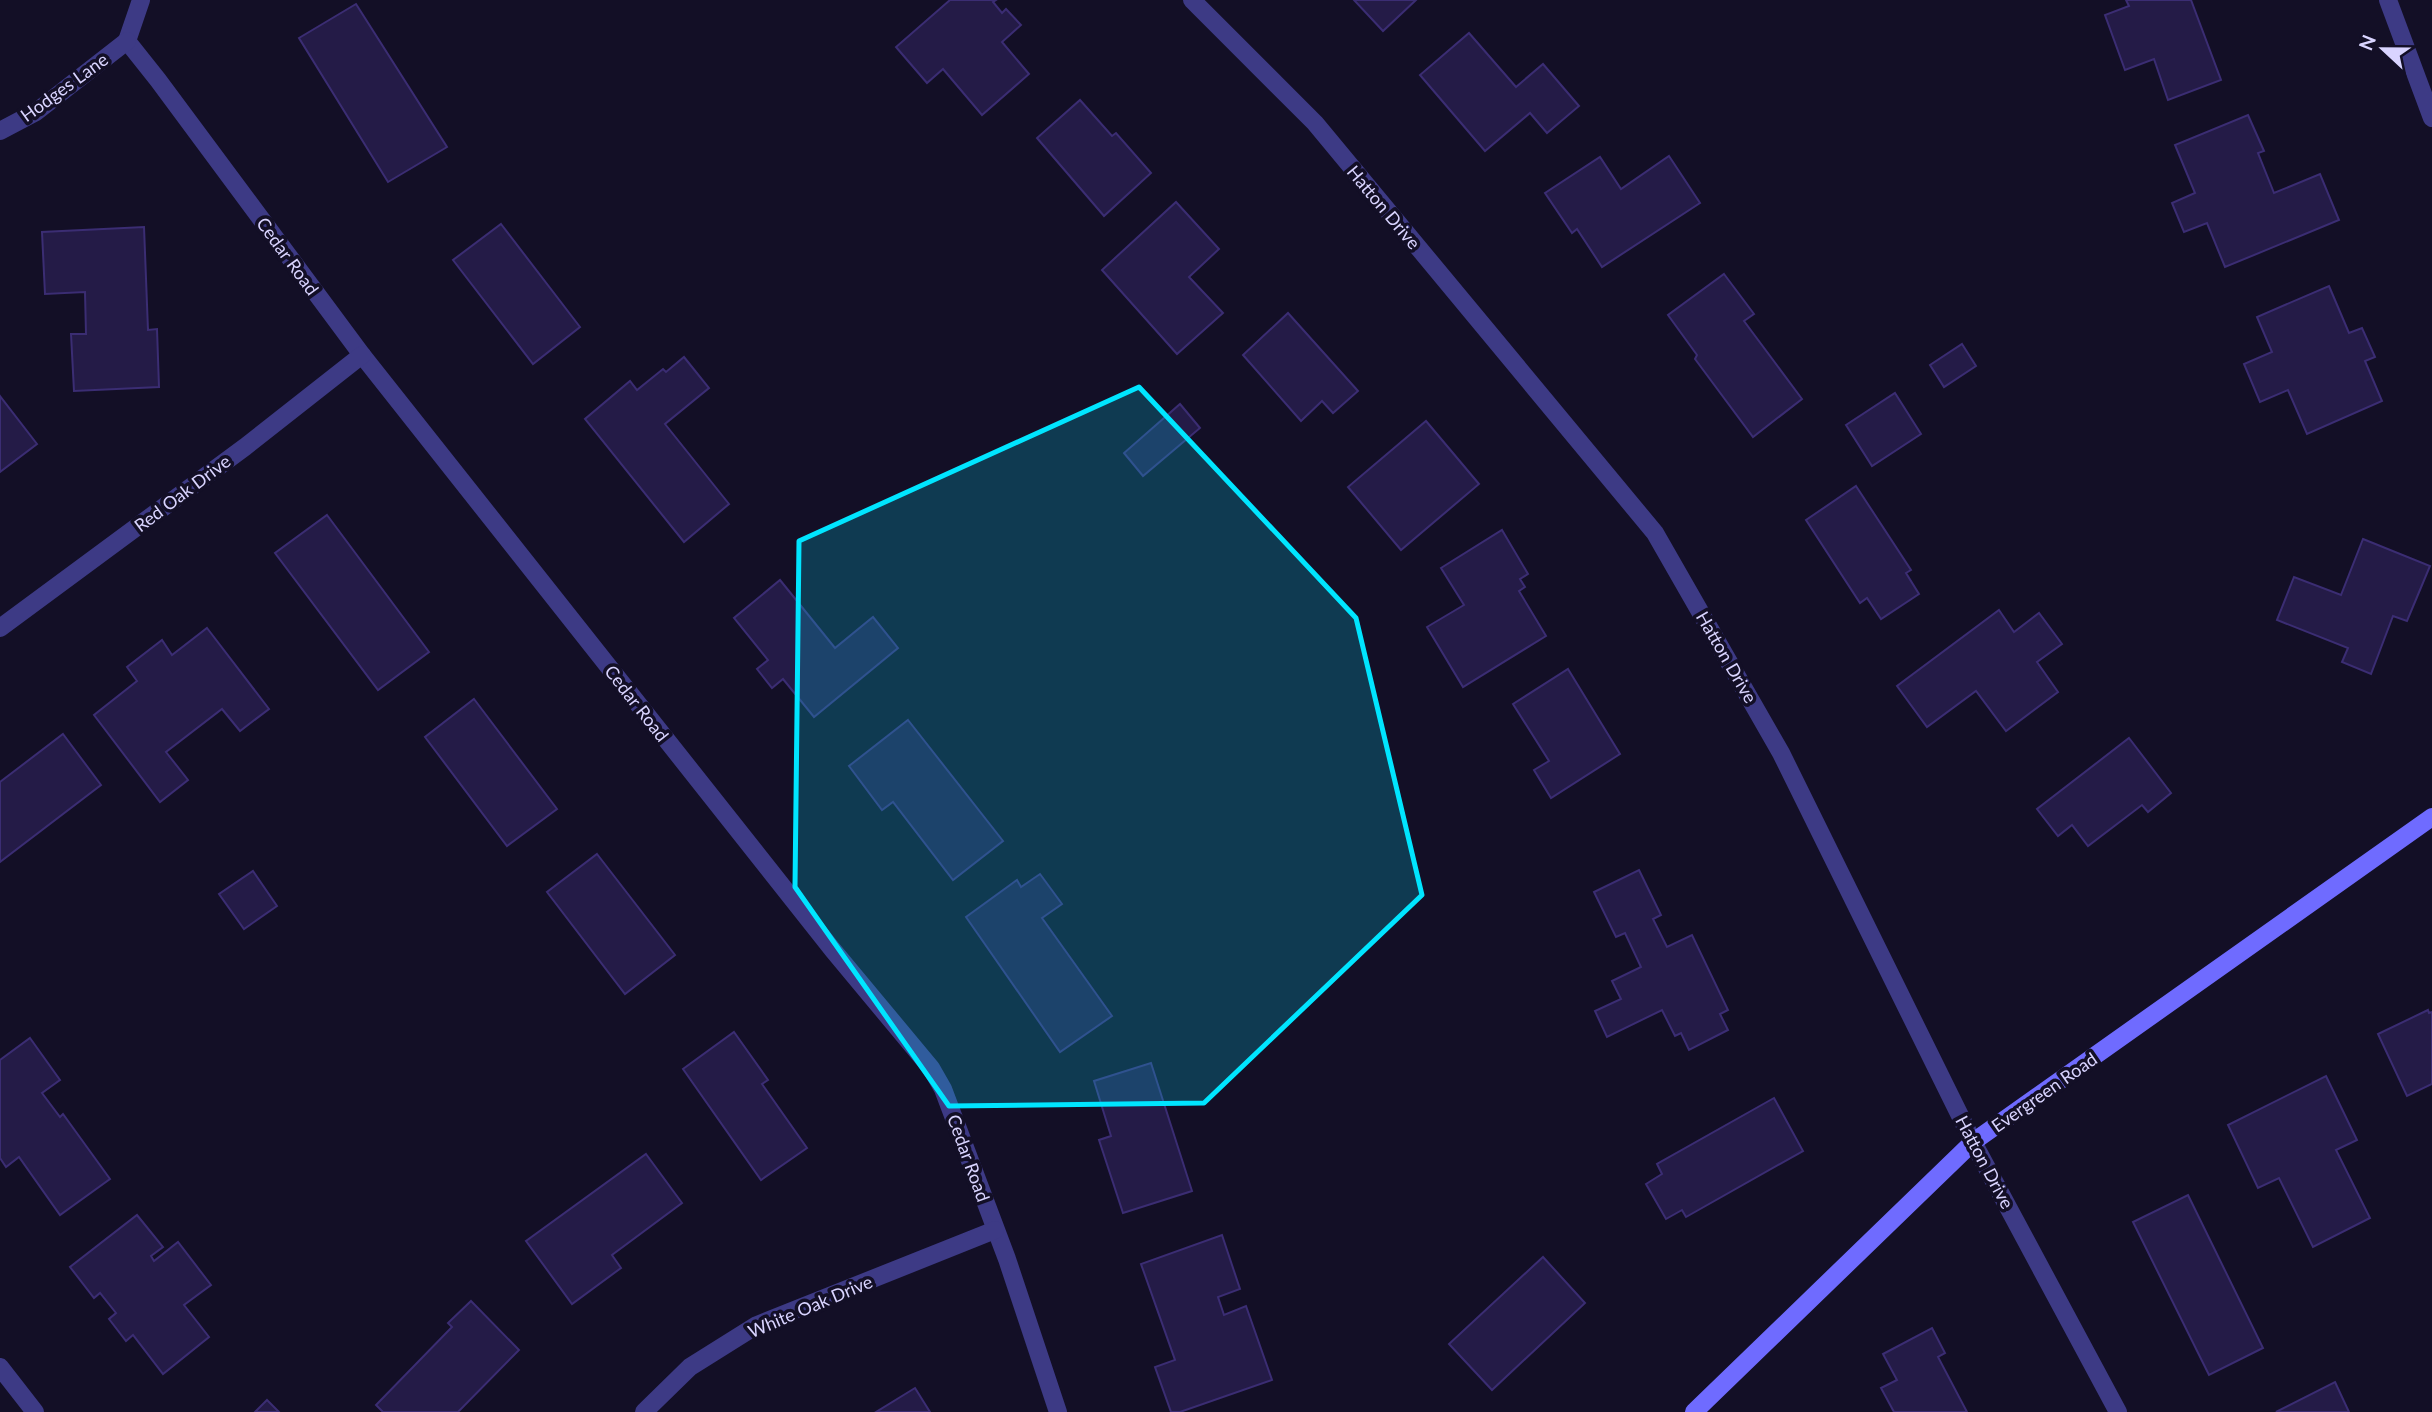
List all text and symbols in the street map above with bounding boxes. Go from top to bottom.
north arrow [2348,14,2418,84]
text: N [2353,31,2380,54]
street label: Hodges Lane [16,48,112,126]
street label: Hatton Drive [1343,161,1425,253]
street label: Cedar Road [252,213,324,299]
street label: Red Oak Drive [130,450,234,536]
street label: Hatton Drive [1692,607,1762,707]
street label: Cedar Road [600,660,674,746]
street label: Evergreen Road [1987,1047,2101,1137]
street label: Cedar Road [943,1111,995,1205]
street label: Hatton Drive [1951,1112,2019,1212]
street label: White Oak Drive [744,1270,876,1342]

